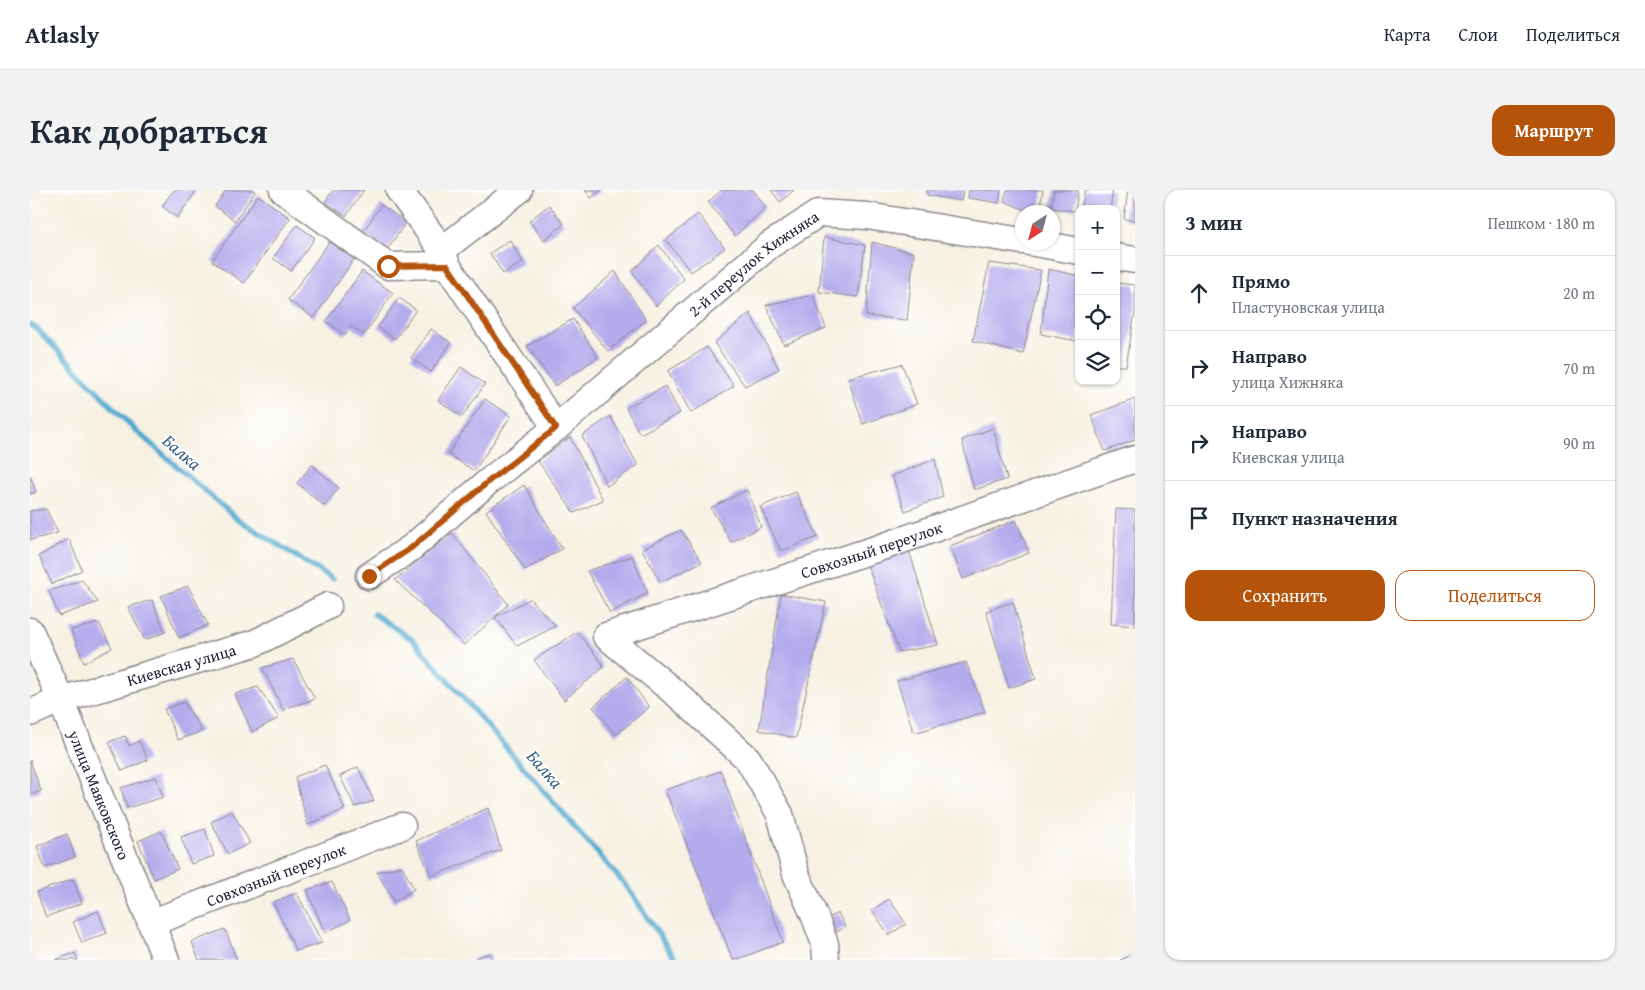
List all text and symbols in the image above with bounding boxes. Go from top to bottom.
text: Atlasly [25,17,99,52]
text: Карта [1384,21,1431,48]
text: Слои [1459,21,1498,48]
text: Поделиться [1526,21,1620,48]
text: Как добраться [30,105,268,156]
button: Маршрут [1492,105,1615,156]
street label: 2-й переулок Хижняка [683,204,824,322]
north arrow [1015,205,1060,250]
map controls [1075,205,1120,385]
button: + [1075,205,1120,250]
text: 3 мин [1185,207,1242,238]
text: Пешком · 180 m [1488,211,1595,235]
button: − [1075,250,1120,295]
route start [377,255,400,278]
text: Прямо [1232,267,1290,295]
icon: ahead [1185,279,1213,307]
text: 20 m [1563,281,1595,305]
button: locate [1075,295,1120,340]
text: Пластуновская улица [1232,295,1385,319]
button: layers [1075,340,1120,385]
text: Направо [1232,342,1307,370]
icon: right [1185,354,1213,382]
text: 70 m [1563,356,1595,380]
text: улица Хижняка [1232,370,1343,394]
text: Направо [1232,417,1307,445]
water label: Балка [157,427,208,477]
icon: right [1185,429,1213,457]
text: 90 m [1563,431,1595,455]
text: Киевская улица [1232,445,1345,469]
icon: arrive [1185,504,1213,532]
text: Пункт назначения [1232,504,1398,532]
street label: Совхозный переулок [798,515,946,584]
route end [358,565,381,588]
button: Сохранить [1185,570,1385,621]
button: Поделиться [1395,570,1595,621]
street label: Киевская улица [124,637,239,692]
street label: улица Маяковского [62,726,136,863]
water label: Балка [520,744,570,795]
street label: Совхозный переулок [203,837,350,913]

